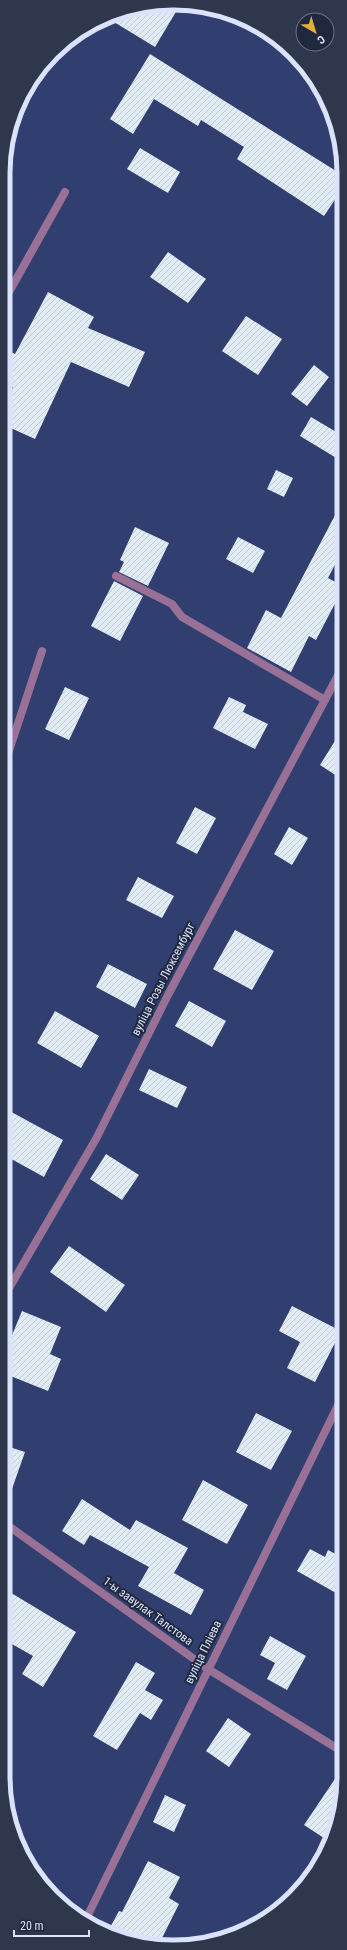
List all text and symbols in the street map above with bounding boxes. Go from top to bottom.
north arrow [295,12,335,52]
text: С [314,32,327,47]
street label: вуліца Розы Люксембург [128,920,198,1038]
street label: 1-ы завулак Талстова [100,1574,196,1648]
street label: вуліца Пліева [182,1618,224,1686]
scale bar [14,1912,89,1938]
text: 20 m [20,1919,44,1933]

